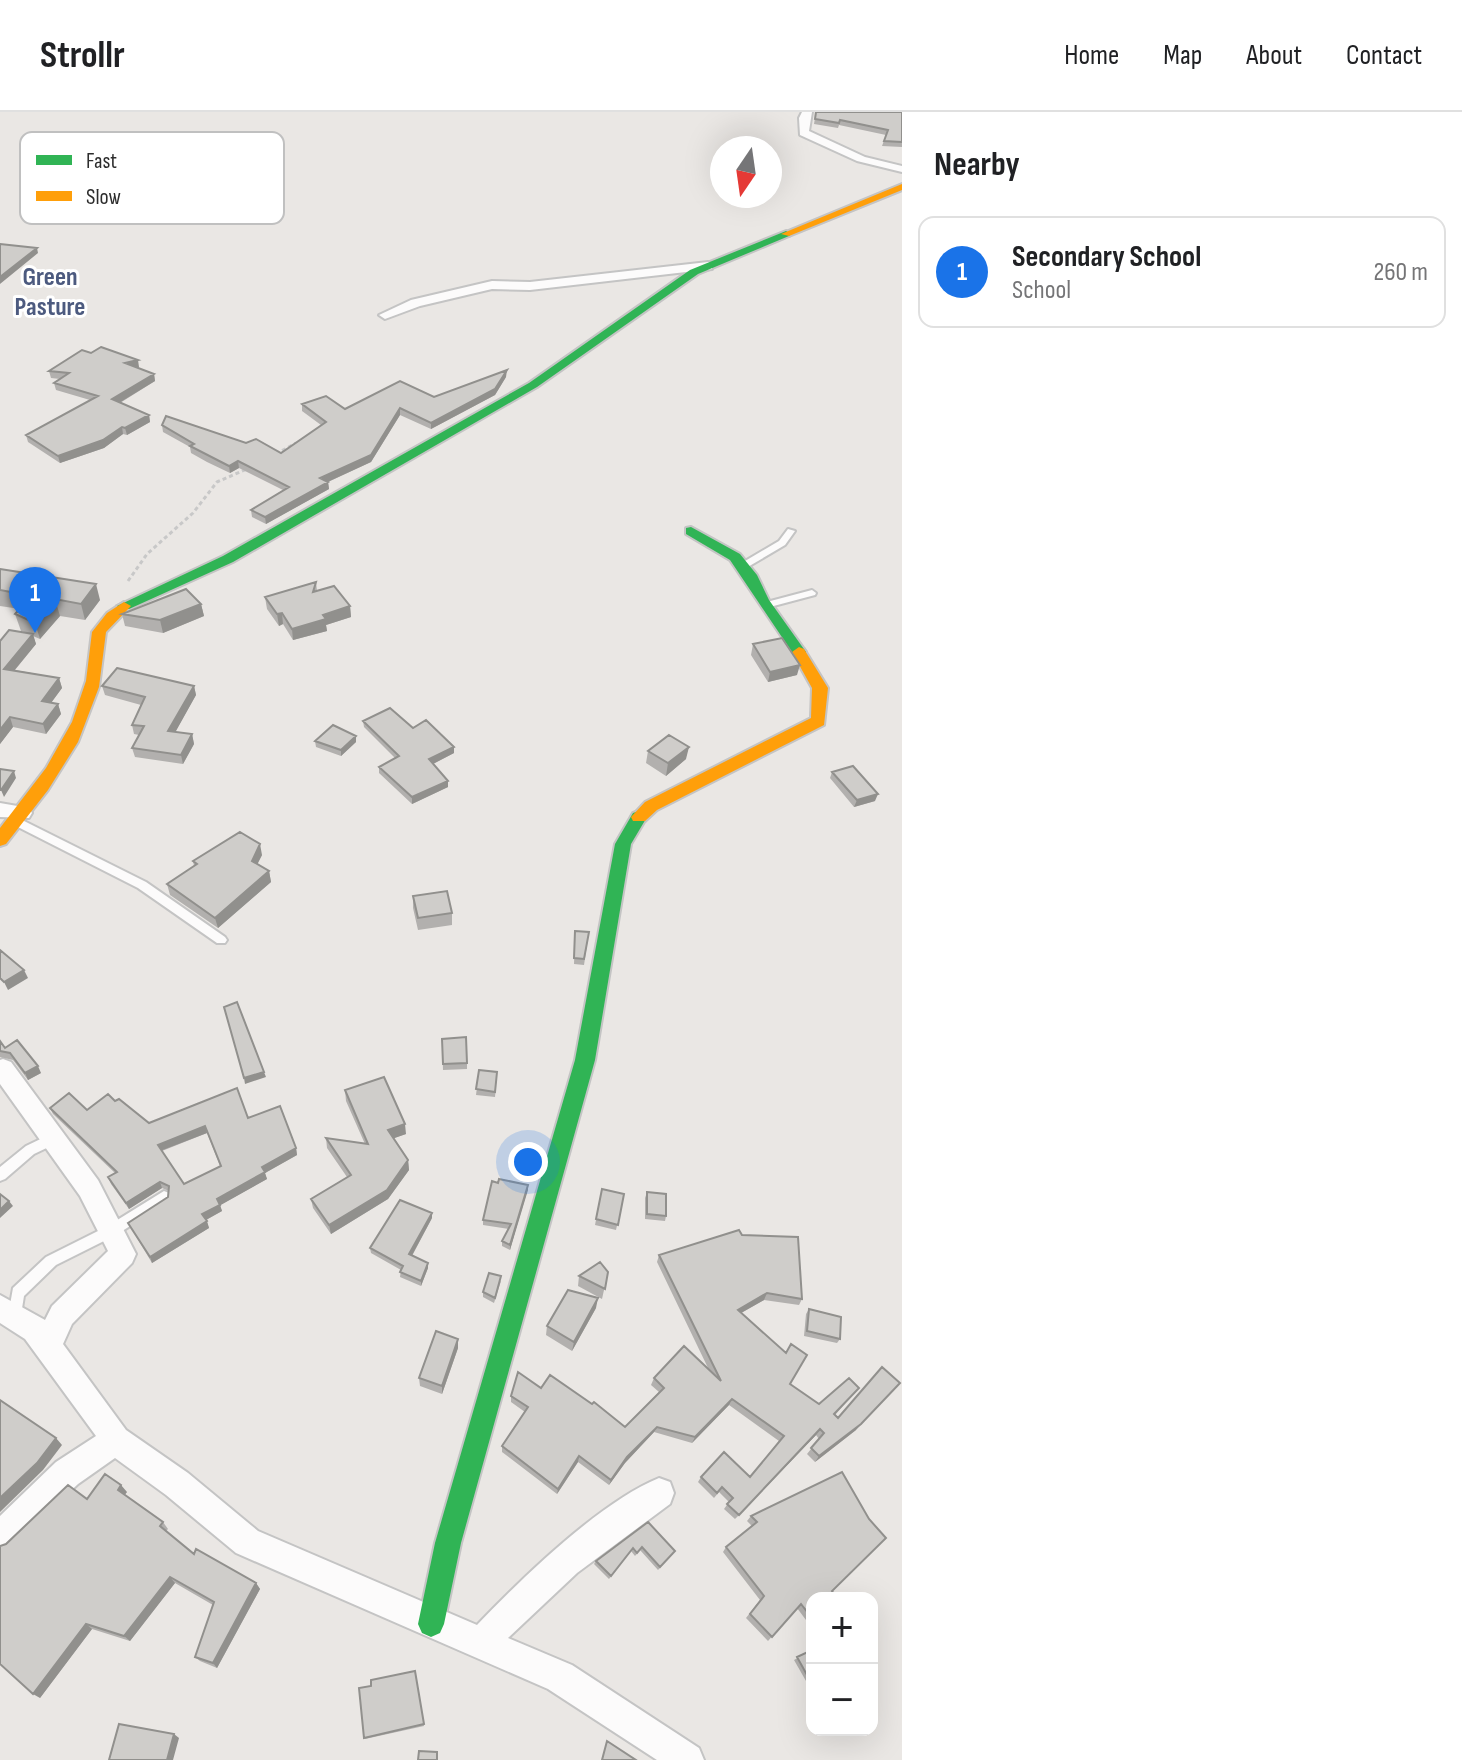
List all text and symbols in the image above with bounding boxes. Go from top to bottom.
text: Strollr [40,33,125,78]
text: Home [1064,39,1119,72]
text: Map [1163,39,1202,72]
text: About [1246,39,1302,72]
text: Contact [1346,39,1422,72]
legend [20,132,284,224]
north arrow [710,136,782,208]
text: Nearby [934,144,1020,185]
text: Fast [86,148,117,175]
text: Slow [86,184,121,211]
text: Secondary School [1012,239,1201,275]
text: 1 [957,257,967,288]
text: 260 m [1373,257,1428,288]
district label: Green Pasture [15,262,85,323]
text: School [1012,275,1071,306]
pin: 1 [9,567,61,633]
your location [508,1142,548,1182]
map controls [806,1592,878,1736]
button: + [806,1592,878,1664]
button: − [806,1664,878,1736]

